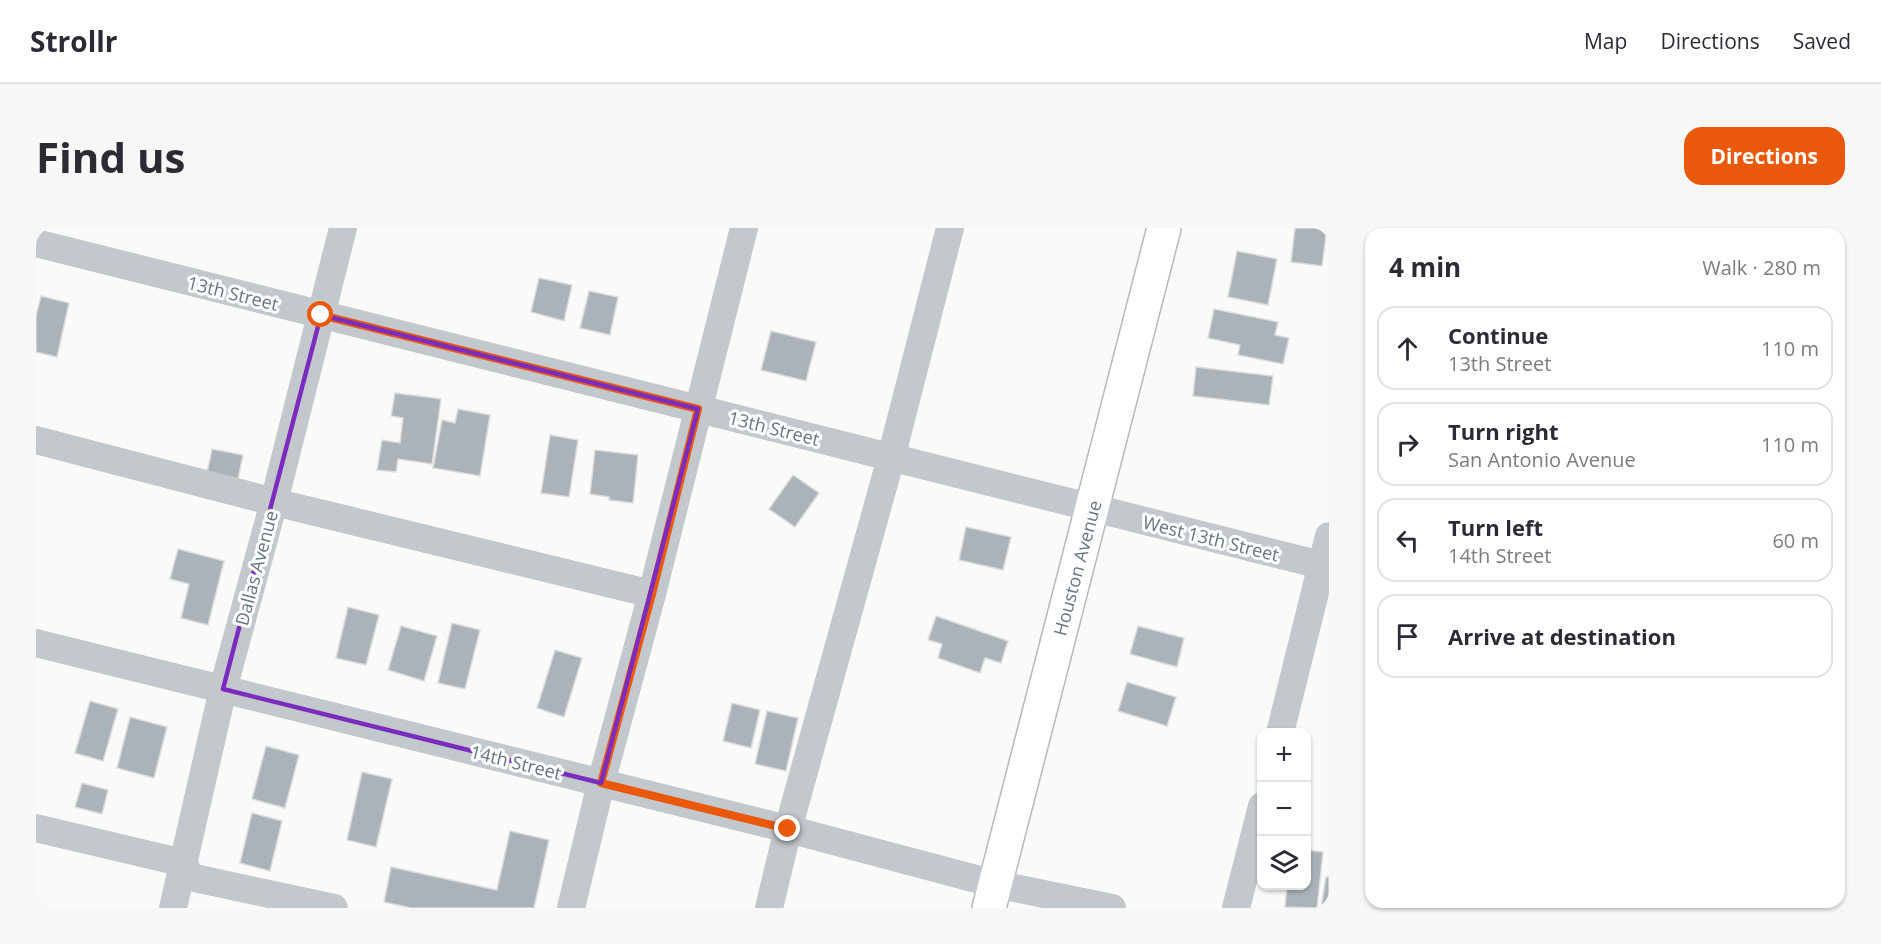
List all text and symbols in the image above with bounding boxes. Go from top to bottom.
text: Strollr [30,22,117,60]
text: Map [1584,27,1627,55]
text: Directions [1660,27,1760,55]
text: Saved [1793,27,1851,55]
button: Directions [1684,127,1845,185]
text: Find us [36,128,185,185]
text: 4 min [1389,249,1461,285]
text: Walk · 280 m [1702,254,1821,281]
street label: 13th Street [185,270,281,316]
route start [307,301,333,327]
text: Continue [1448,320,1548,350]
icon: ahead [1391,332,1424,365]
text: 110 m [1761,335,1819,362]
text: 13th Street [1448,350,1551,377]
street label: 13th Street [726,405,822,451]
text: Turn right [1448,416,1559,446]
icon: right [1391,428,1424,461]
text: 110 m [1761,431,1819,458]
text: San Antonio Avenue [1448,446,1636,473]
street label: Houston Avenue [1047,498,1107,638]
street label: Dallas Avenue [229,508,283,628]
street label: West 13th Street [1140,509,1282,567]
text: Turn left [1448,512,1543,542]
icon: left [1391,524,1424,557]
text: 60 m [1772,527,1819,554]
text: 14th Street [1448,542,1551,569]
icon: arrive [1391,620,1424,653]
text: Arrive at destination [1448,621,1676,651]
map controls [1257,728,1311,890]
button: + [1257,728,1311,782]
street label: 14th Street [468,739,564,785]
button: − [1257,782,1311,836]
route end [774,815,800,841]
button: layers [1257,836,1311,890]

